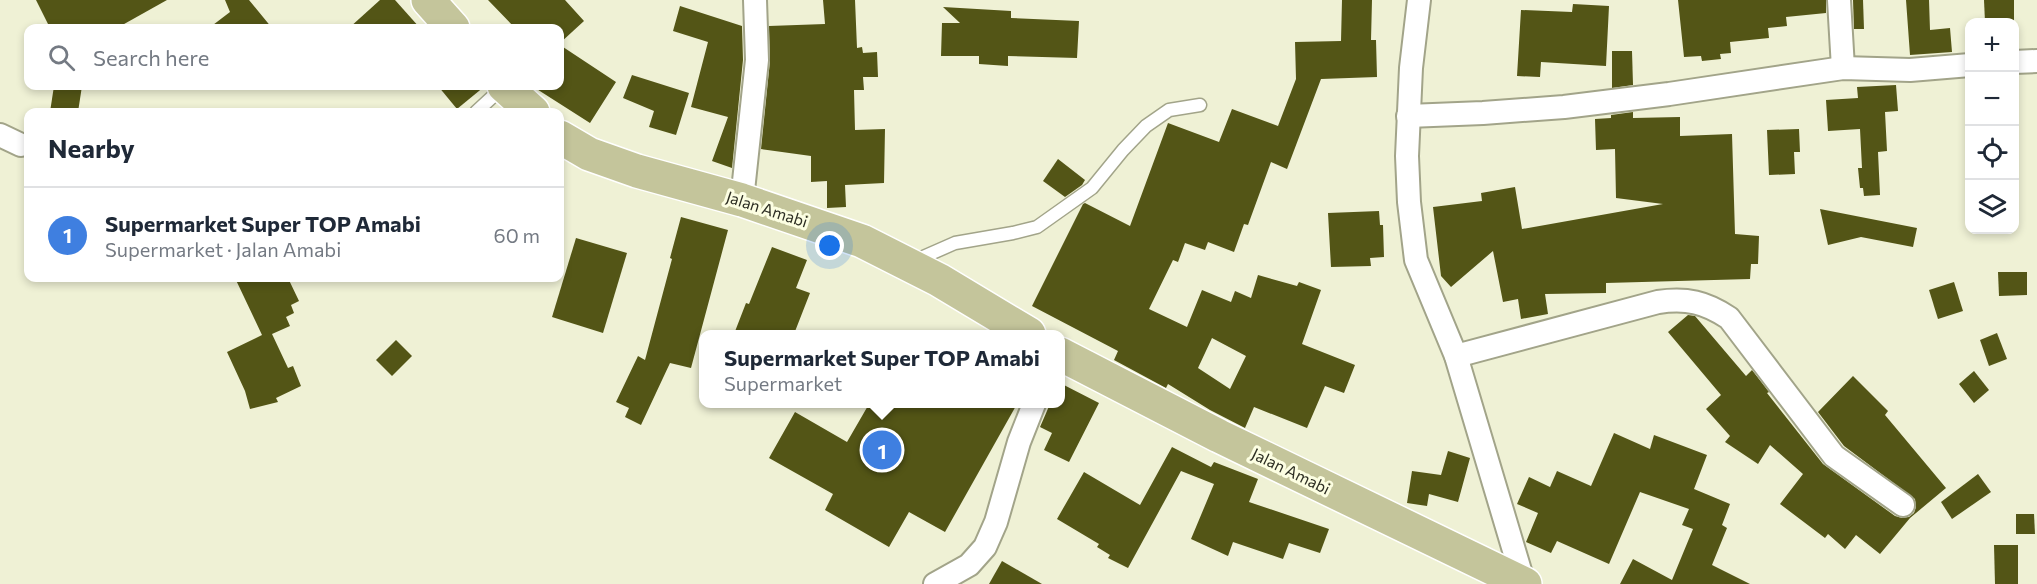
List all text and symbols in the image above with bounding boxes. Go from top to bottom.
map controls [1965,18,2019,234]
button: + [1965,18,2019,72]
search box [24,24,564,90]
icon: search [45,41,78,74]
text: Search here [93,44,209,71]
button: − [1965,72,2019,126]
button: locate [1965,126,2019,180]
text: Nearby [48,132,135,163]
button: layers [1965,180,2019,234]
street label: Jalan Amabi [724,186,810,231]
text: Supermarket Super TOP Amabi [105,210,421,237]
text: 1 [63,223,72,247]
text: 60 m [494,223,540,247]
your location [815,231,844,260]
text: Supermarket · Jalan Amabi [105,237,341,261]
popup [699,330,1065,408]
text: Supermarket Super TOP Amabi [724,344,1040,371]
text: Supermarket [724,371,842,395]
pin: 1 [862,428,902,472]
street label: Jalan Amabi [1249,443,1333,498]

